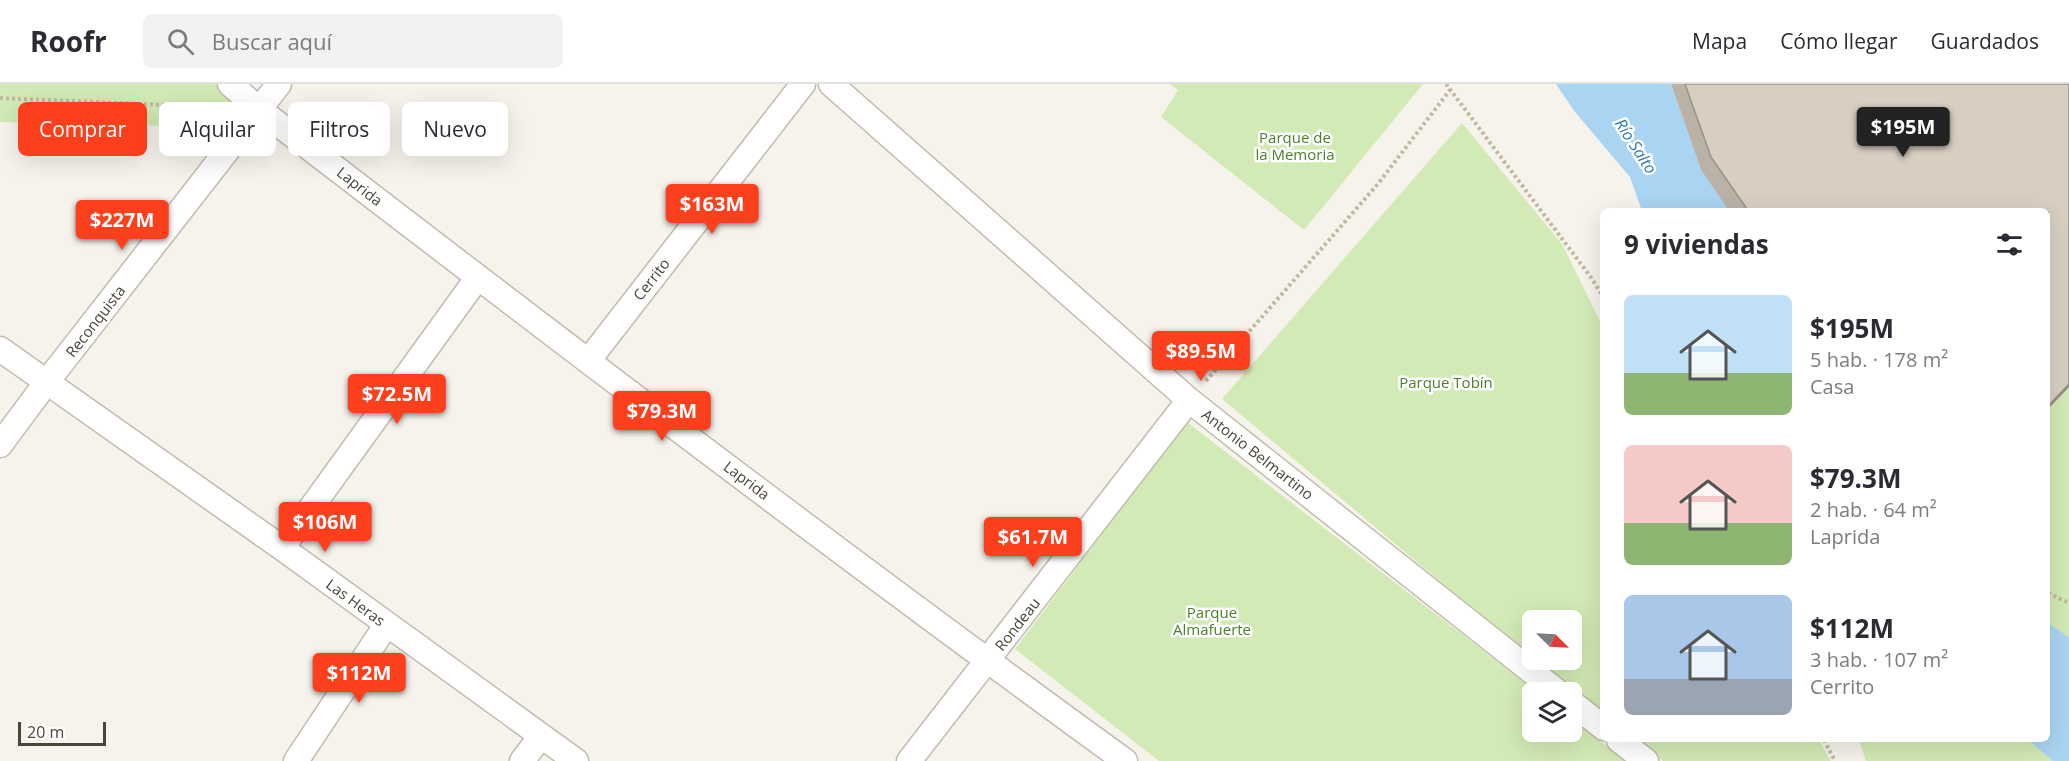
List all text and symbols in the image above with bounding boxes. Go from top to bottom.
search box [143,14,563,68]
text: Roofr [30,22,107,60]
icon: search [164,25,197,58]
text: Buscar aquí [212,26,332,56]
text: Mapa [1692,27,1747,55]
text: Cómo llegar [1780,27,1898,55]
text: Guardados [1931,27,2039,55]
chip: Comprar [18,102,147,156]
chip: Alquilar [159,102,276,156]
chip: Filtros [288,102,390,156]
chip: Nuevo [402,102,508,156]
pin: $195M [1861,107,1945,158]
text: $195M [1871,113,1935,140]
water label: Río Salto [1610,114,1662,178]
park label: Parque de la Memoria [1255,127,1335,164]
street label: Laprida [333,162,387,210]
pin: $163M [670,184,754,235]
text: $163M [680,190,744,217]
pin: $227M [80,200,164,251]
text: $227M [90,206,154,233]
text: 9 viviendas [1624,226,1769,262]
icon: filters [1993,228,2026,261]
street label: Cerrito [628,254,674,304]
street label: Reconquista [61,281,129,361]
text: $195M [1810,310,1894,346]
icon: home [1672,319,1744,391]
pin: $89.5M [1152,331,1250,382]
text: $89.5M [1166,337,1236,364]
text: 5 hab. · 178 m² [1810,346,1948,373]
park label: Parque Tobín [1399,372,1493,392]
text: Casa [1810,373,1854,400]
pin: $72.5M [348,374,446,425]
text: $72.5M [362,380,432,407]
pin: $79.3M [613,391,711,442]
text: $79.3M [627,397,697,424]
street label: Antonio Belmartino [1198,404,1318,504]
street label: Laprida [720,456,774,504]
text: $79.3M [1810,460,1901,496]
icon: home [1672,469,1744,541]
text: 2 hab. · 64 m² [1810,496,1937,523]
pin: $106M [283,502,367,553]
text: $106M [293,508,357,535]
pin: $61.7M [984,517,1082,568]
text: $61.7M [998,523,1068,550]
text: Laprida [1810,523,1880,550]
street label: Las Heras [322,574,390,630]
street label: Rondeau [990,593,1044,655]
park label: Parque Almafuerte [1173,602,1251,639]
north arrow [1522,610,1582,670]
map controls [1522,610,1582,742]
text: $112M [1810,610,1894,646]
icon: home [1672,619,1744,691]
text: 3 hab. · 107 m² [1810,646,1948,673]
pin: $112M [317,653,401,704]
text: $112M [327,659,391,686]
text: Cerrito [1810,673,1874,700]
button: layers [1522,682,1582,742]
scale bar [18,719,106,746]
text: 20 m [27,721,64,743]

